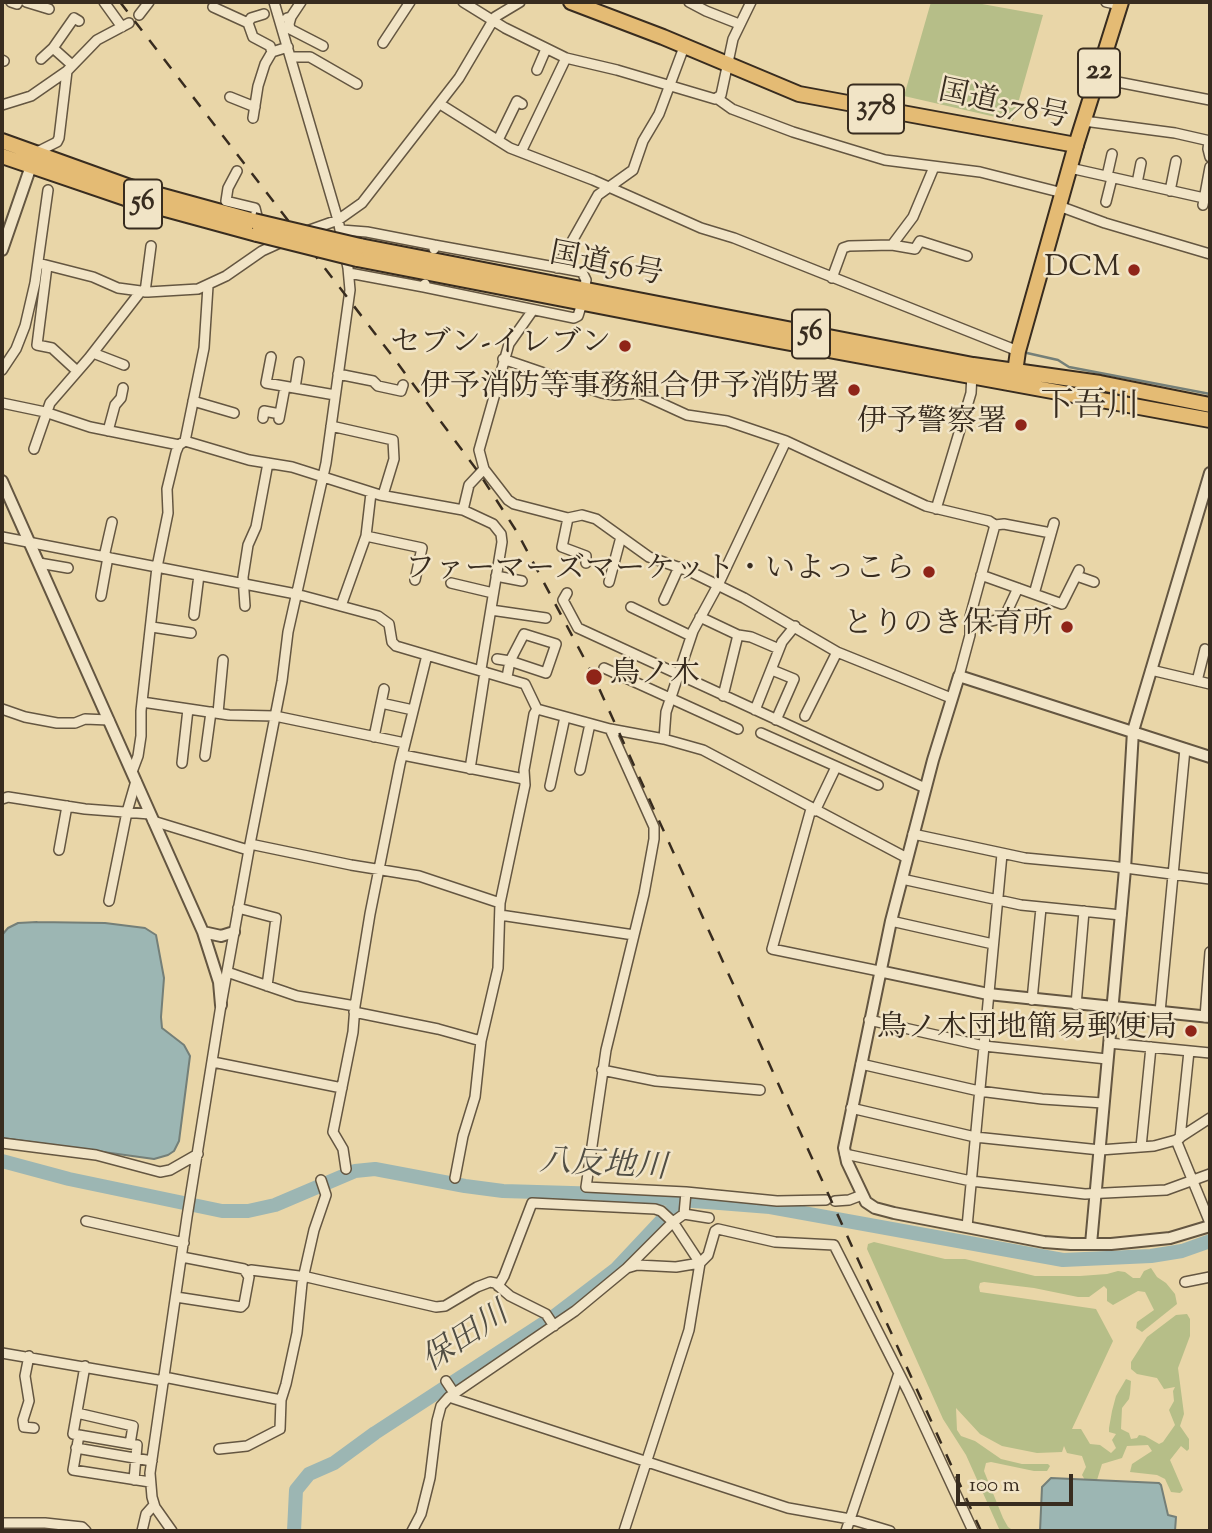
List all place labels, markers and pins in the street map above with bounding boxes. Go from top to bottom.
place label: DCM [1044,252,1120,288]
marker: DCM [1126,262,1142,278]
place label: セブン-イレブン [391,328,611,364]
marker: セブン-イレブン [617,338,633,354]
place label: 伊予消防等事務組合伊予消防署 [420,372,840,408]
marker: 伊予消防等事務組合伊予消防署 [846,382,862,398]
place label: 伊予警察署 [857,407,1007,443]
marker: 伊予警察署 [1013,417,1029,433]
place label: ファーマーズマーケット・いよっこら [405,554,915,590]
marker: ファーマーズマーケット・いよっこら [921,564,937,580]
place label: とりのき保育所 [843,609,1053,645]
marker: とりのき保育所 [1059,619,1075,635]
place label: 鳥ノ木 [610,659,700,695]
marker: 鳥ノ木 [584,667,604,687]
place label: 鳥ノ木団地簡易郵便局 [877,1013,1177,1049]
marker: 鳥ノ木団地簡易郵便局 [1183,1023,1199,1039]

